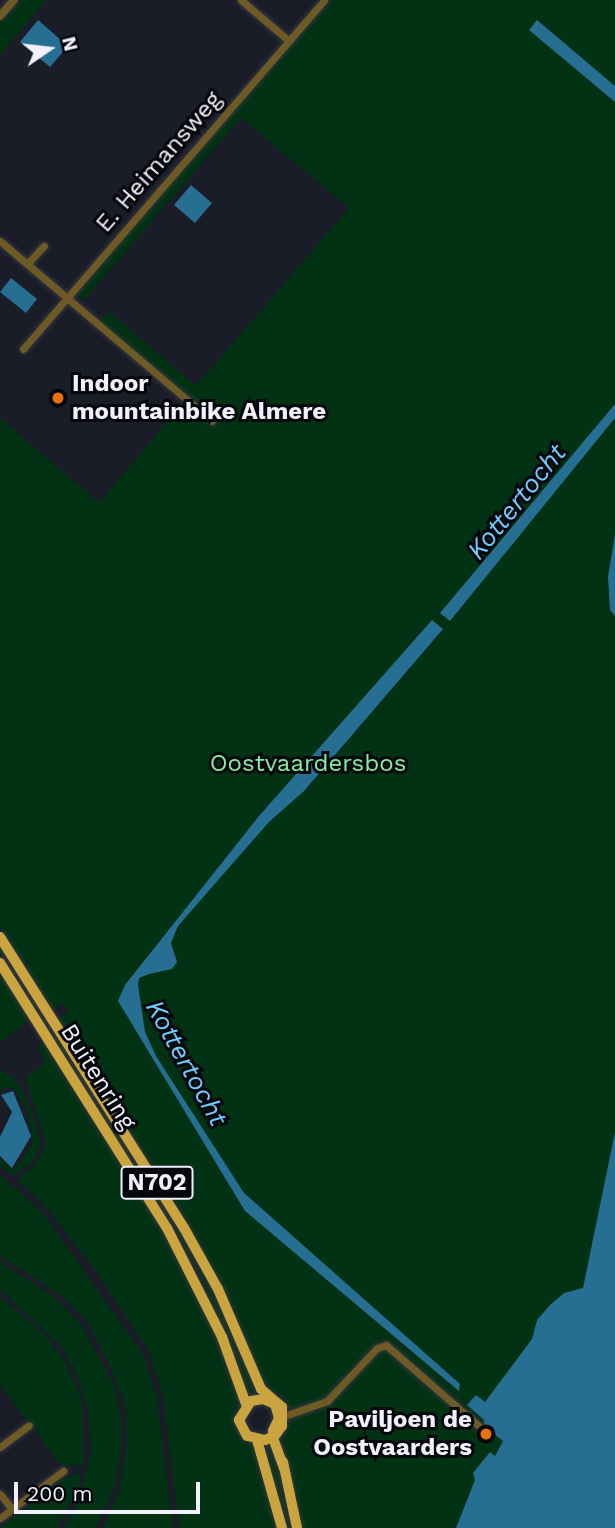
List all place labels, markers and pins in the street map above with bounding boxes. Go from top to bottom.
place label: Indoor mountainbike Almere [72,370,327,426]
marker: Indoor mountainbike Almere [50,390,66,406]
place label: Paviljoen de Oostvaarders [313,1406,472,1462]
marker: Paviljoen de Oostvaarders [478,1426,494,1442]

